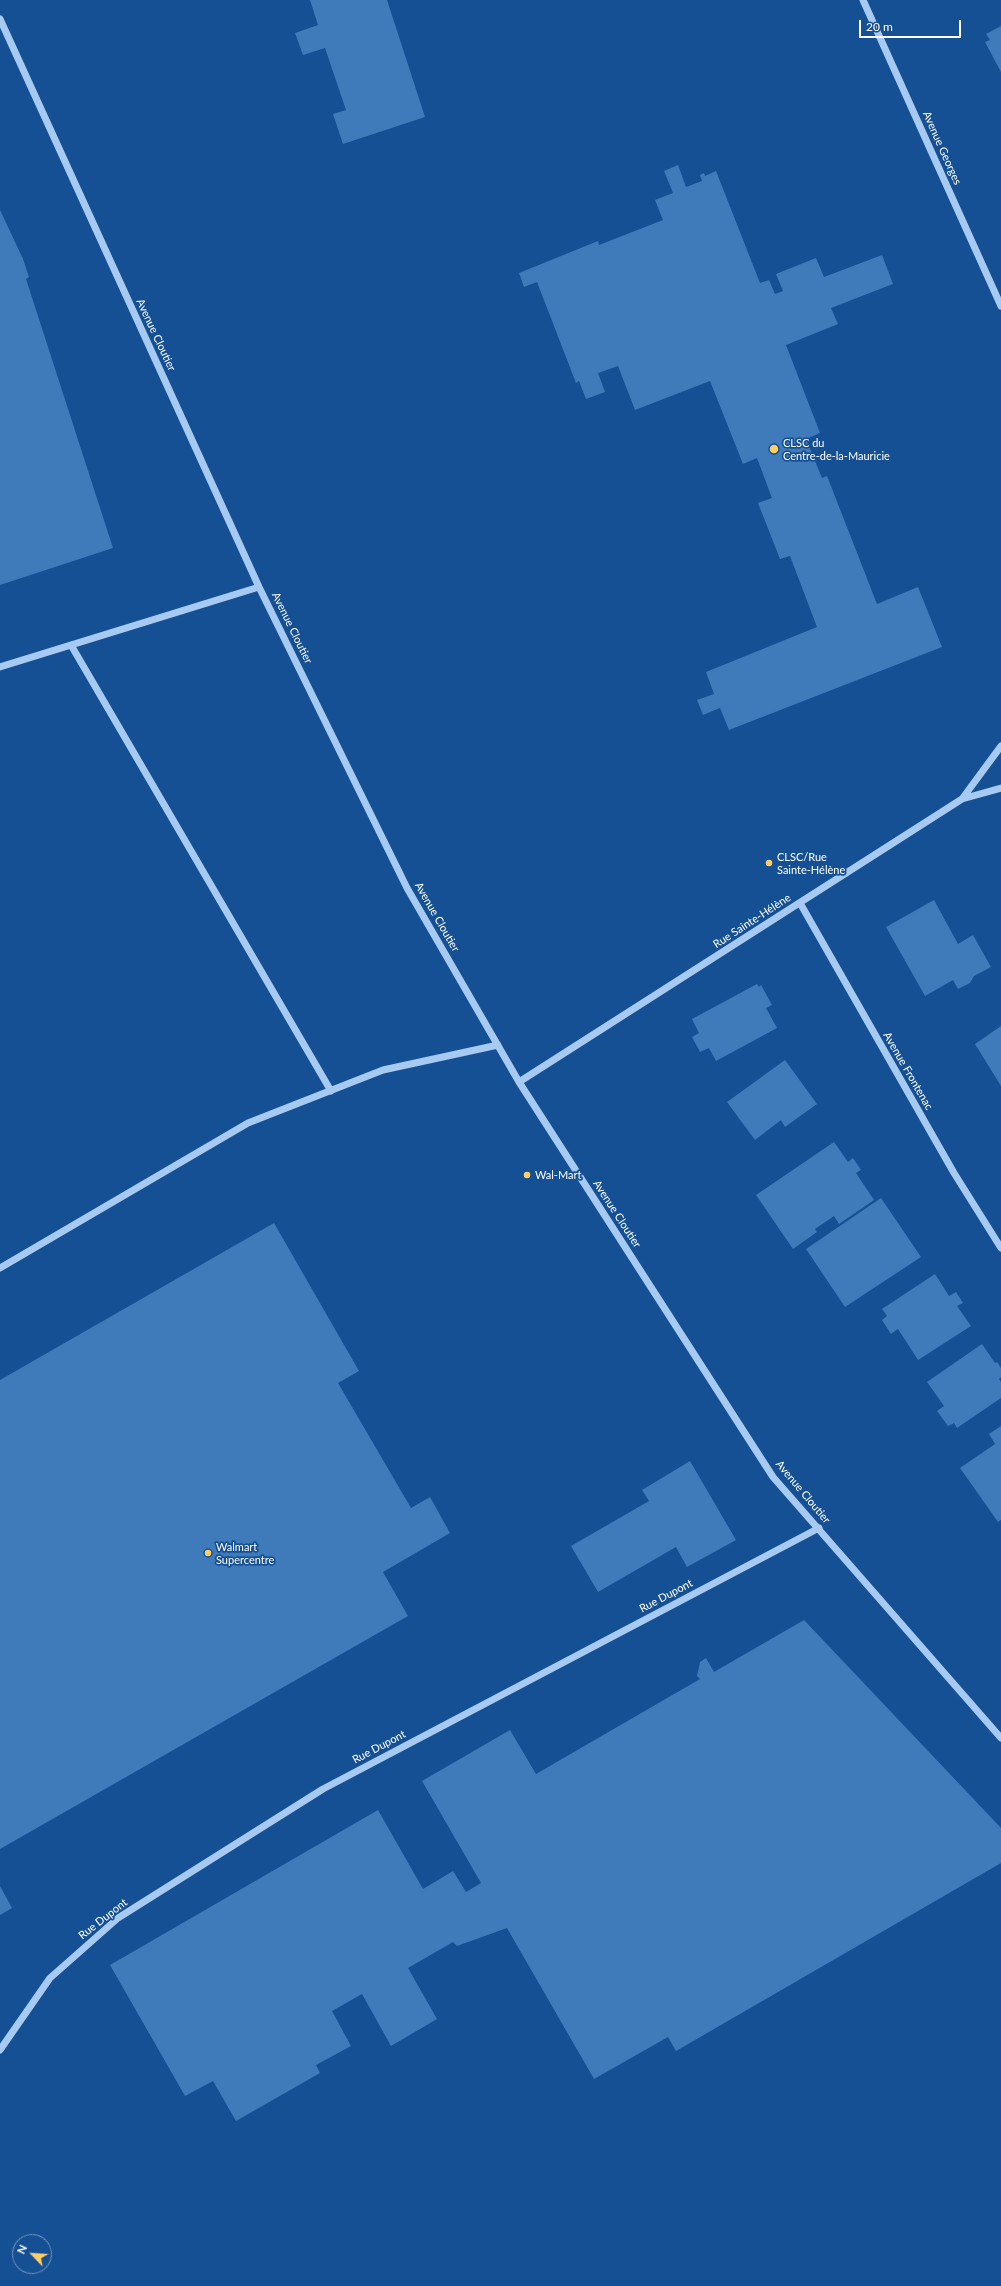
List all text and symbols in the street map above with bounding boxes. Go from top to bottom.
scale bar [861,12,963,38]
text: 20 m [866,19,893,34]
street label: Avenue Georges [920,109,964,187]
street label: Avenue Cloutier [134,297,178,373]
place label: CLSC du Centre-de-la-Mauricie [783,436,890,462]
marker: CLSC du Centre-de-la-Mauricie [768,443,780,455]
street label: Avenue Cloutier [269,590,315,666]
place label: CLSC/Rue Sainte-Hélène [777,850,845,876]
marker: CLSC/Rue Sainte-Hélène [764,858,774,868]
street label: Avenue Cloutier [412,880,462,954]
street label: Rue Sainte-Hélène [711,891,793,951]
street label: Avenue Frontenac [880,1030,936,1112]
place label: Wal-Mart [535,1168,581,1182]
marker: Wal-Mart [522,1170,532,1180]
street label: Avenue Cloutier [590,1178,644,1250]
street label: Avenue Cloutier [773,1458,833,1526]
place label: Walmart Supercentre [216,1540,274,1566]
marker: Walmart Supercentre [203,1548,213,1558]
street label: Rue Dupont [637,1577,695,1615]
street label: Rue Dupont [350,1728,408,1766]
street label: Rue Dupont [76,1896,130,1942]
north arrow [12,2234,52,2274]
text: N [14,2243,29,2256]

